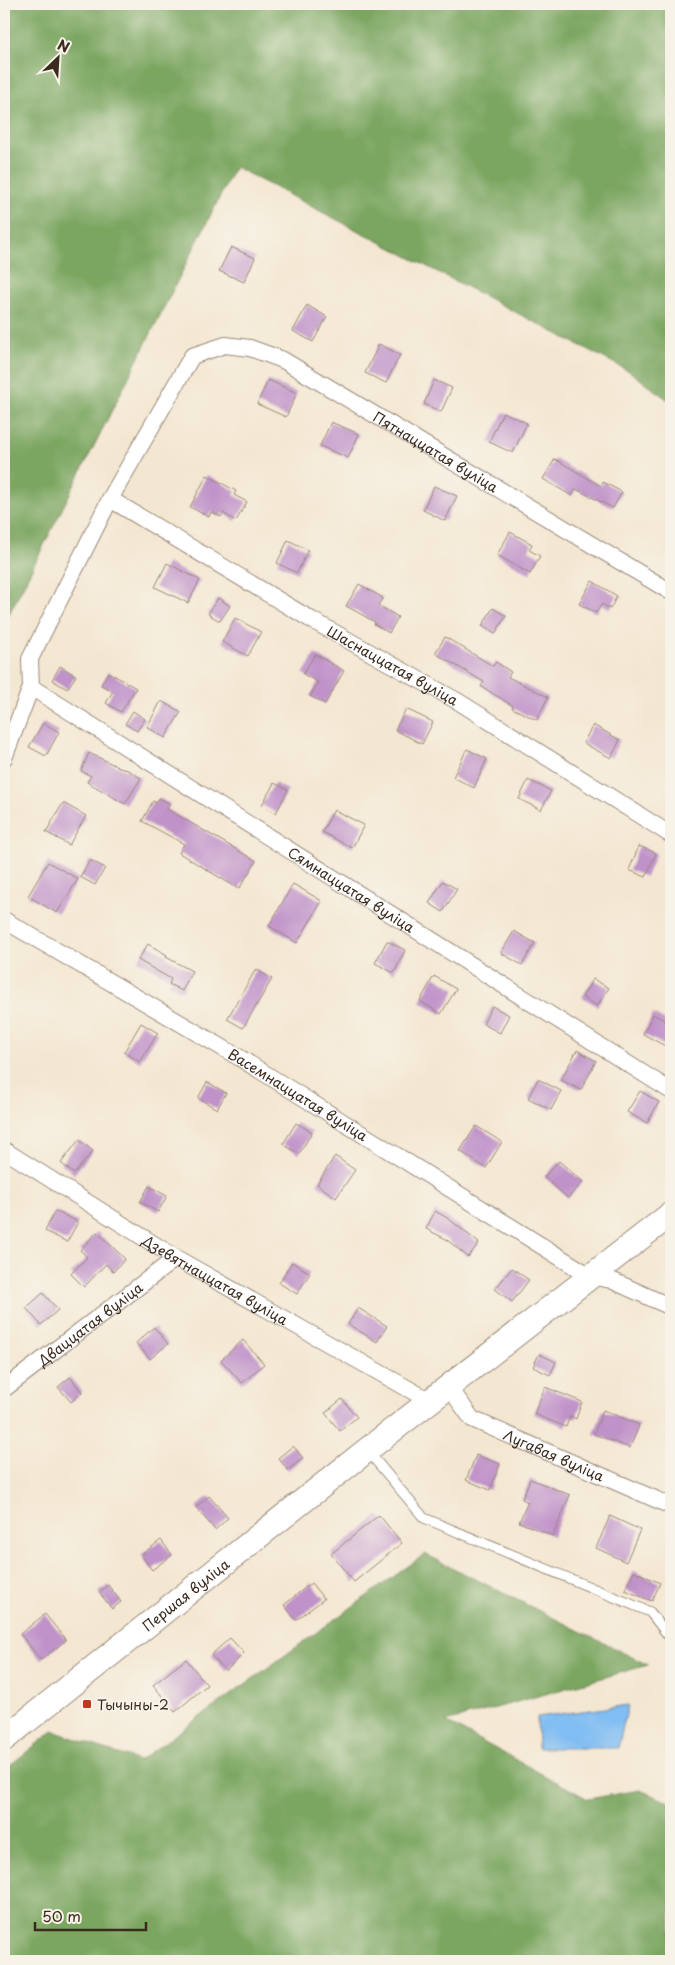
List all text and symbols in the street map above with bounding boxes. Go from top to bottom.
north arrow [32,32,82,82]
text: N [54,34,73,58]
street label: Пятнаццатая вуліца [370,406,503,497]
street label: Шаснаццатая вуліца [323,620,463,710]
street label: Сямнаццатая вуліца [284,841,419,937]
street label: Васемнаццатая вуліца [224,1043,372,1146]
street label: Дзевятнаццатая вуліца [138,1229,292,1330]
street label: Дваццатая вуліца [32,1276,147,1371]
street label: Лугавая вуліца [500,1424,608,1486]
street label: Першая вуліца [138,1553,234,1636]
place label: Тычыны-2 [97,1694,169,1715]
marker: Тычыны-2 [81,1698,93,1710]
scale bar [35,1900,146,1932]
text: 50 m [42,1904,81,1927]

